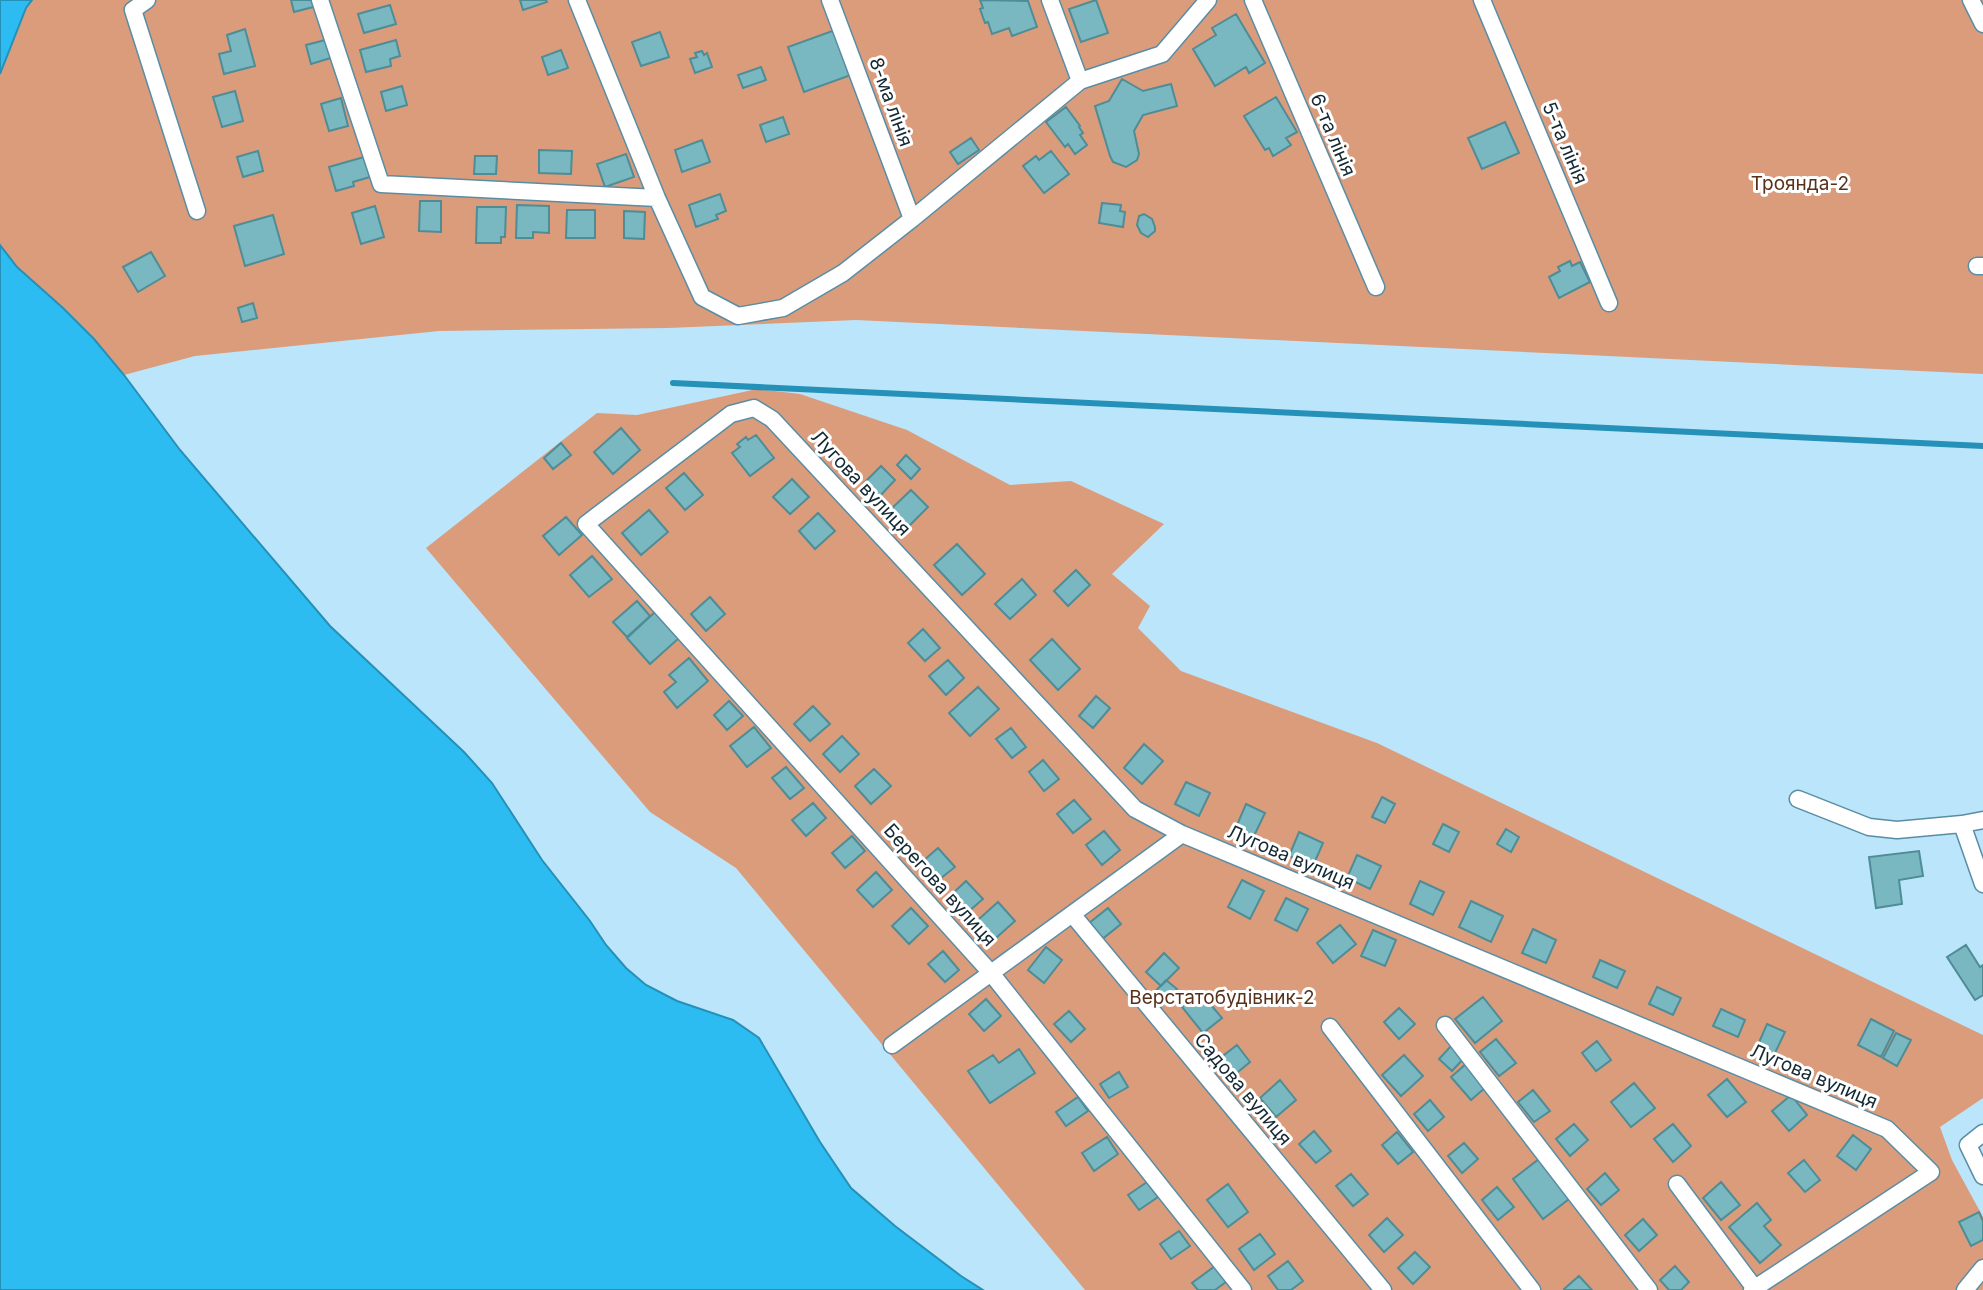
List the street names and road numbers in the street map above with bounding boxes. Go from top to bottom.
street label: 8-ма лінія [864,54,918,150]
street label: 6-та лінія [1305,90,1361,180]
street label: 5-та лінія [1537,98,1593,188]
street label: Лугова вулиця [806,426,916,540]
street label: Берегова вулиця [879,819,1001,951]
street label: Лугова вулиця [1224,820,1358,894]
street label: Садова вулиця [1189,1028,1297,1150]
street label: Лугова вулиця [1747,1039,1881,1113]

